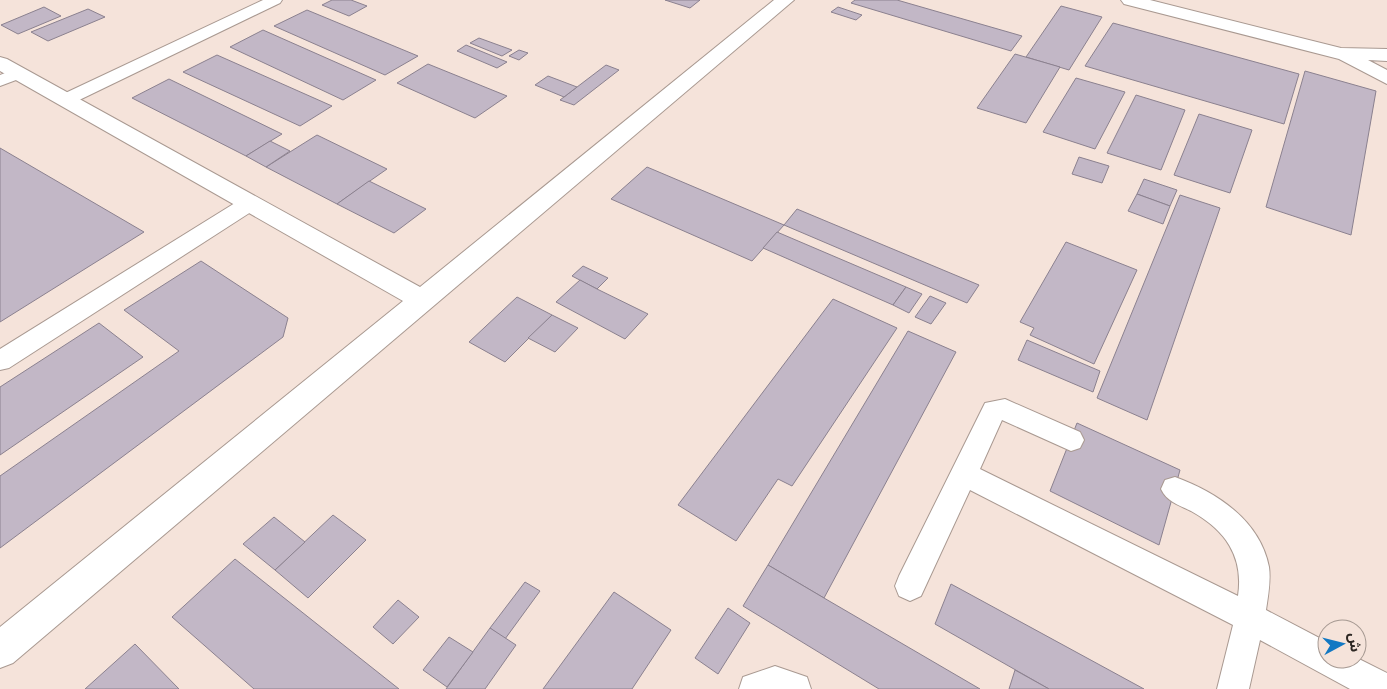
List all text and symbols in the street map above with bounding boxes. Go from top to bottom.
north arrow [1317,619,1367,669]
text: ش [1345,632,1366,653]

